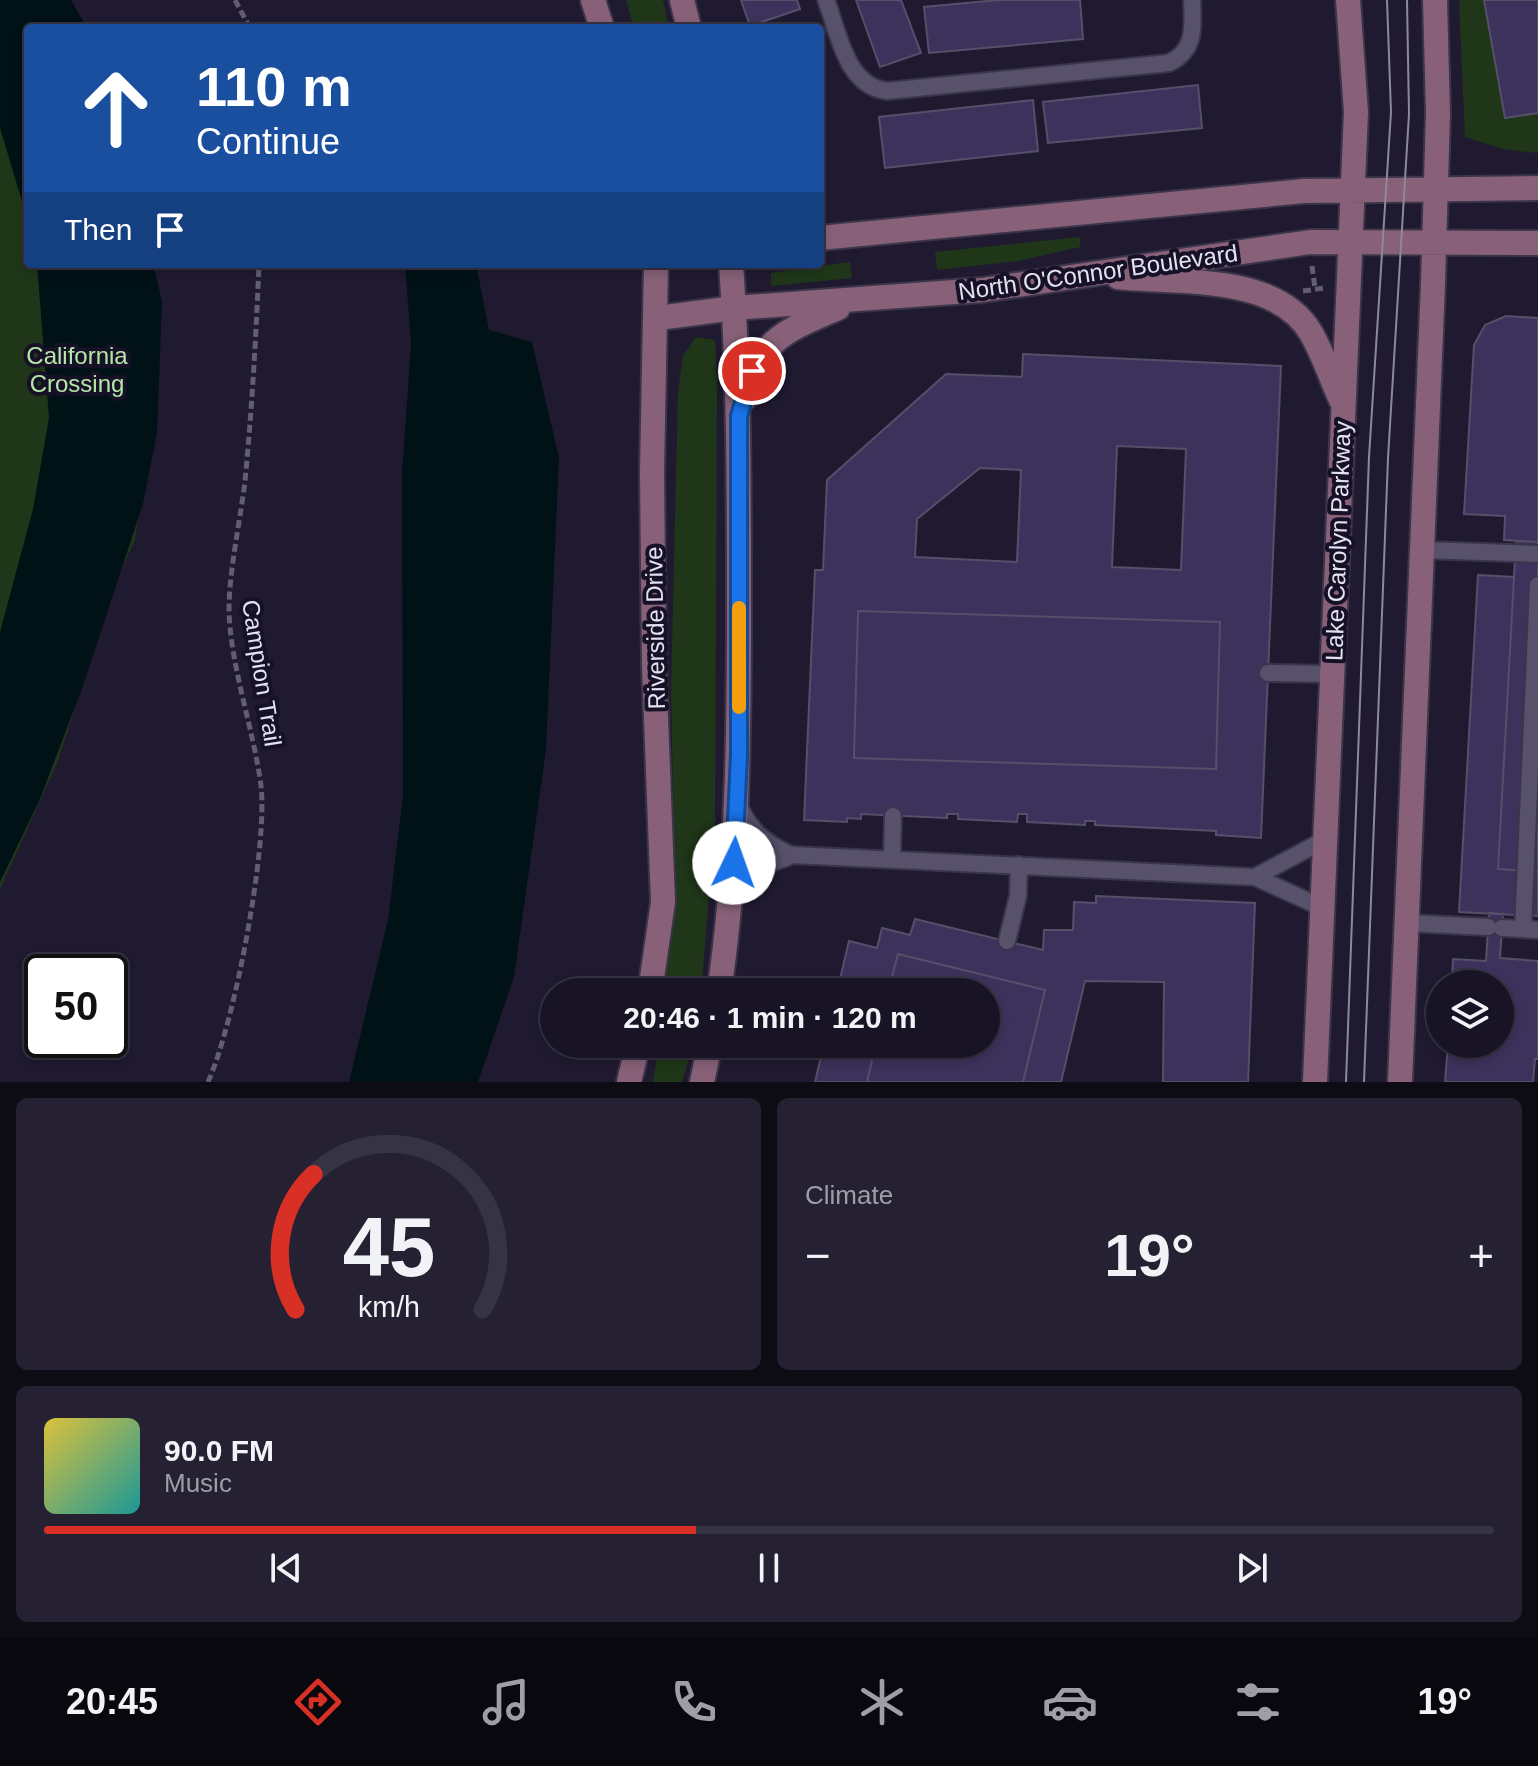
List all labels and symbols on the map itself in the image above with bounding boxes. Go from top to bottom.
street label: North O'Connor Boulevard [956,239,1240,305]
pin [718,337,786,405]
park label: California Crossing [26,342,128,397]
street label: Lake Carolyn Parkway [1320,421,1356,661]
street label: Riverside Drive [640,546,670,710]
street label: Campion Trail [237,598,287,748]
position arrow [692,821,776,905]
speed limit sign: 50 [24,954,128,1058]

